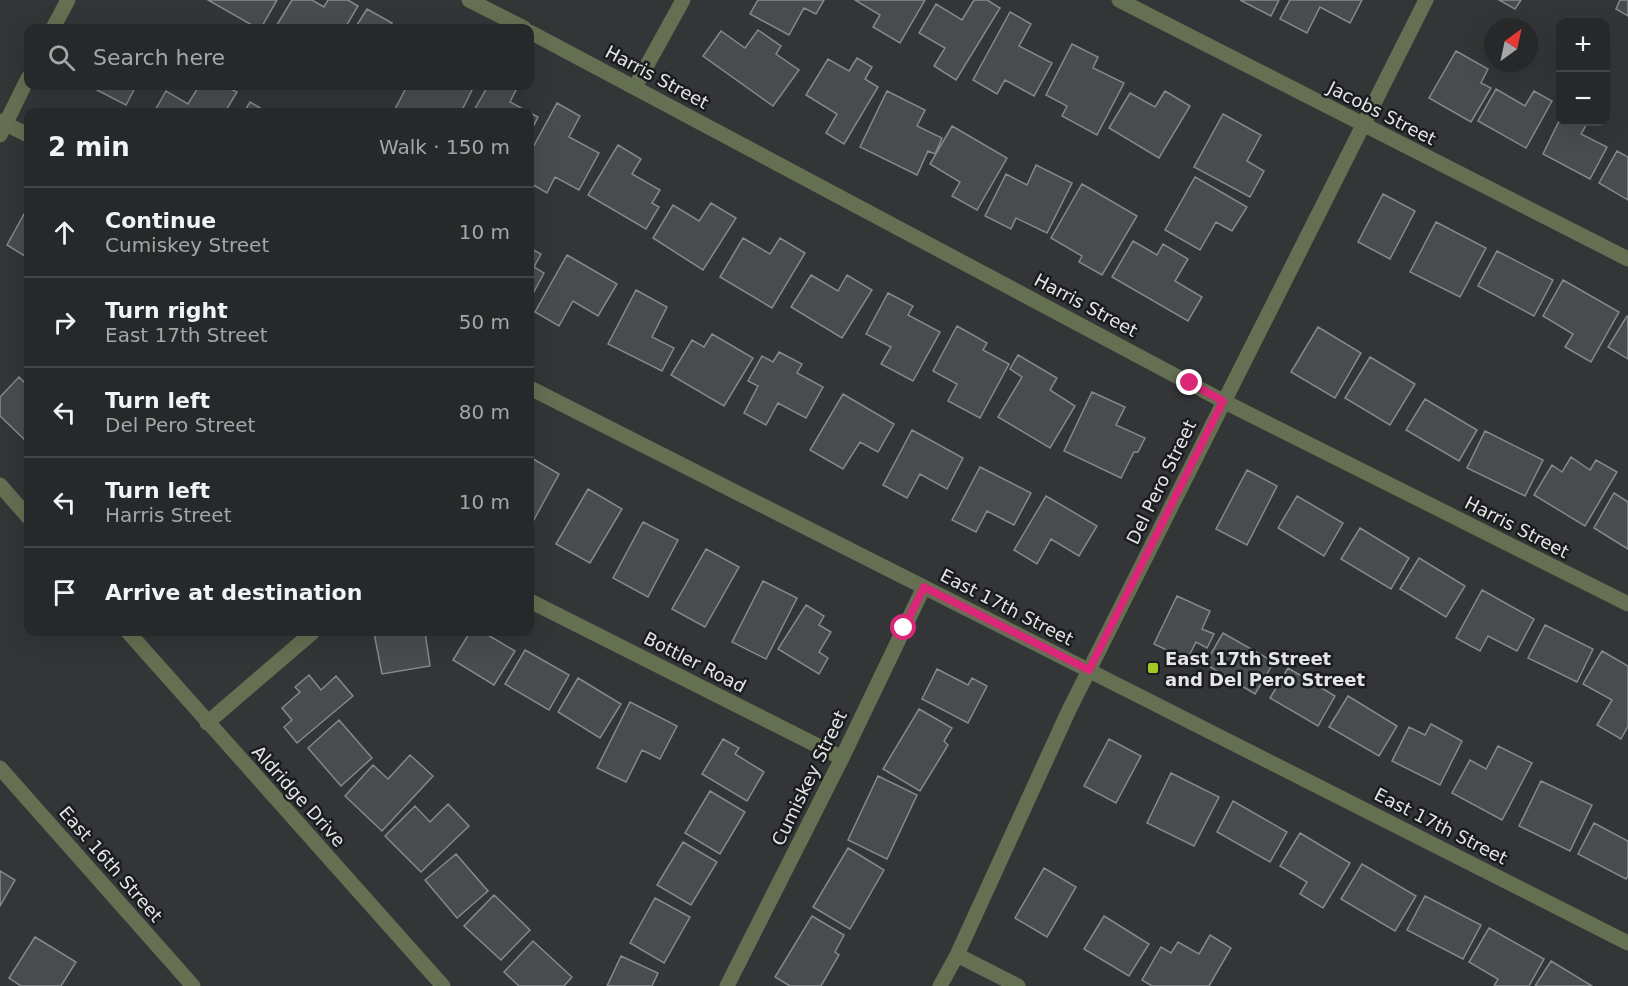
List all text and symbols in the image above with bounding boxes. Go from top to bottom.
north arrow [1484,18,1538,72]
map controls [1556,18,1610,126]
button: + [1556,18,1610,72]
search box [24,24,534,90]
icon: search [45,41,78,74]
street label: Harris Street [602,41,712,113]
text: Search here [93,45,225,70]
button: − [1556,72,1610,126]
street label: Jacobs Street [1324,76,1440,149]
text: 2 min [48,132,130,162]
text: Walk · 150 m [379,135,510,159]
text: Continue [105,208,216,233]
icon: ahead [48,216,81,249]
text: 10 m [459,220,510,244]
text: Cumiskey Street [105,233,269,257]
street label: Harris Street [1031,269,1141,341]
text: Turn right [105,298,228,323]
icon: right [48,306,81,339]
text: 50 m [459,310,510,334]
text: East 17th Street [105,323,268,347]
route end [1176,369,1202,395]
text: Turn left [105,388,210,413]
icon: left [48,396,81,429]
text: 80 m [459,400,510,424]
text: Del Pero Street [105,413,255,437]
street label: Del Pero Street [1122,417,1200,547]
text: Turn left [105,478,210,503]
icon: left [48,486,81,519]
text: 10 m [459,490,510,514]
street label: Harris Street [1462,492,1572,562]
text: Harris Street [105,503,232,527]
street label: East 17th Street [937,564,1077,650]
icon: arrive [48,576,81,609]
text: Arrive at destination [105,580,362,605]
route start [890,614,916,640]
street label: Bottler Road [640,627,750,697]
place label: East 17th Street and Del Pero Street [1165,648,1365,690]
marker: East 17th Street and Del Pero Street [1146,661,1160,675]
street label: Cumiskey Street [767,707,851,849]
street label: Aldridge Drive [248,741,350,851]
street label: East 17th Street [1371,783,1511,869]
street label: East 16th Street [55,802,167,926]

